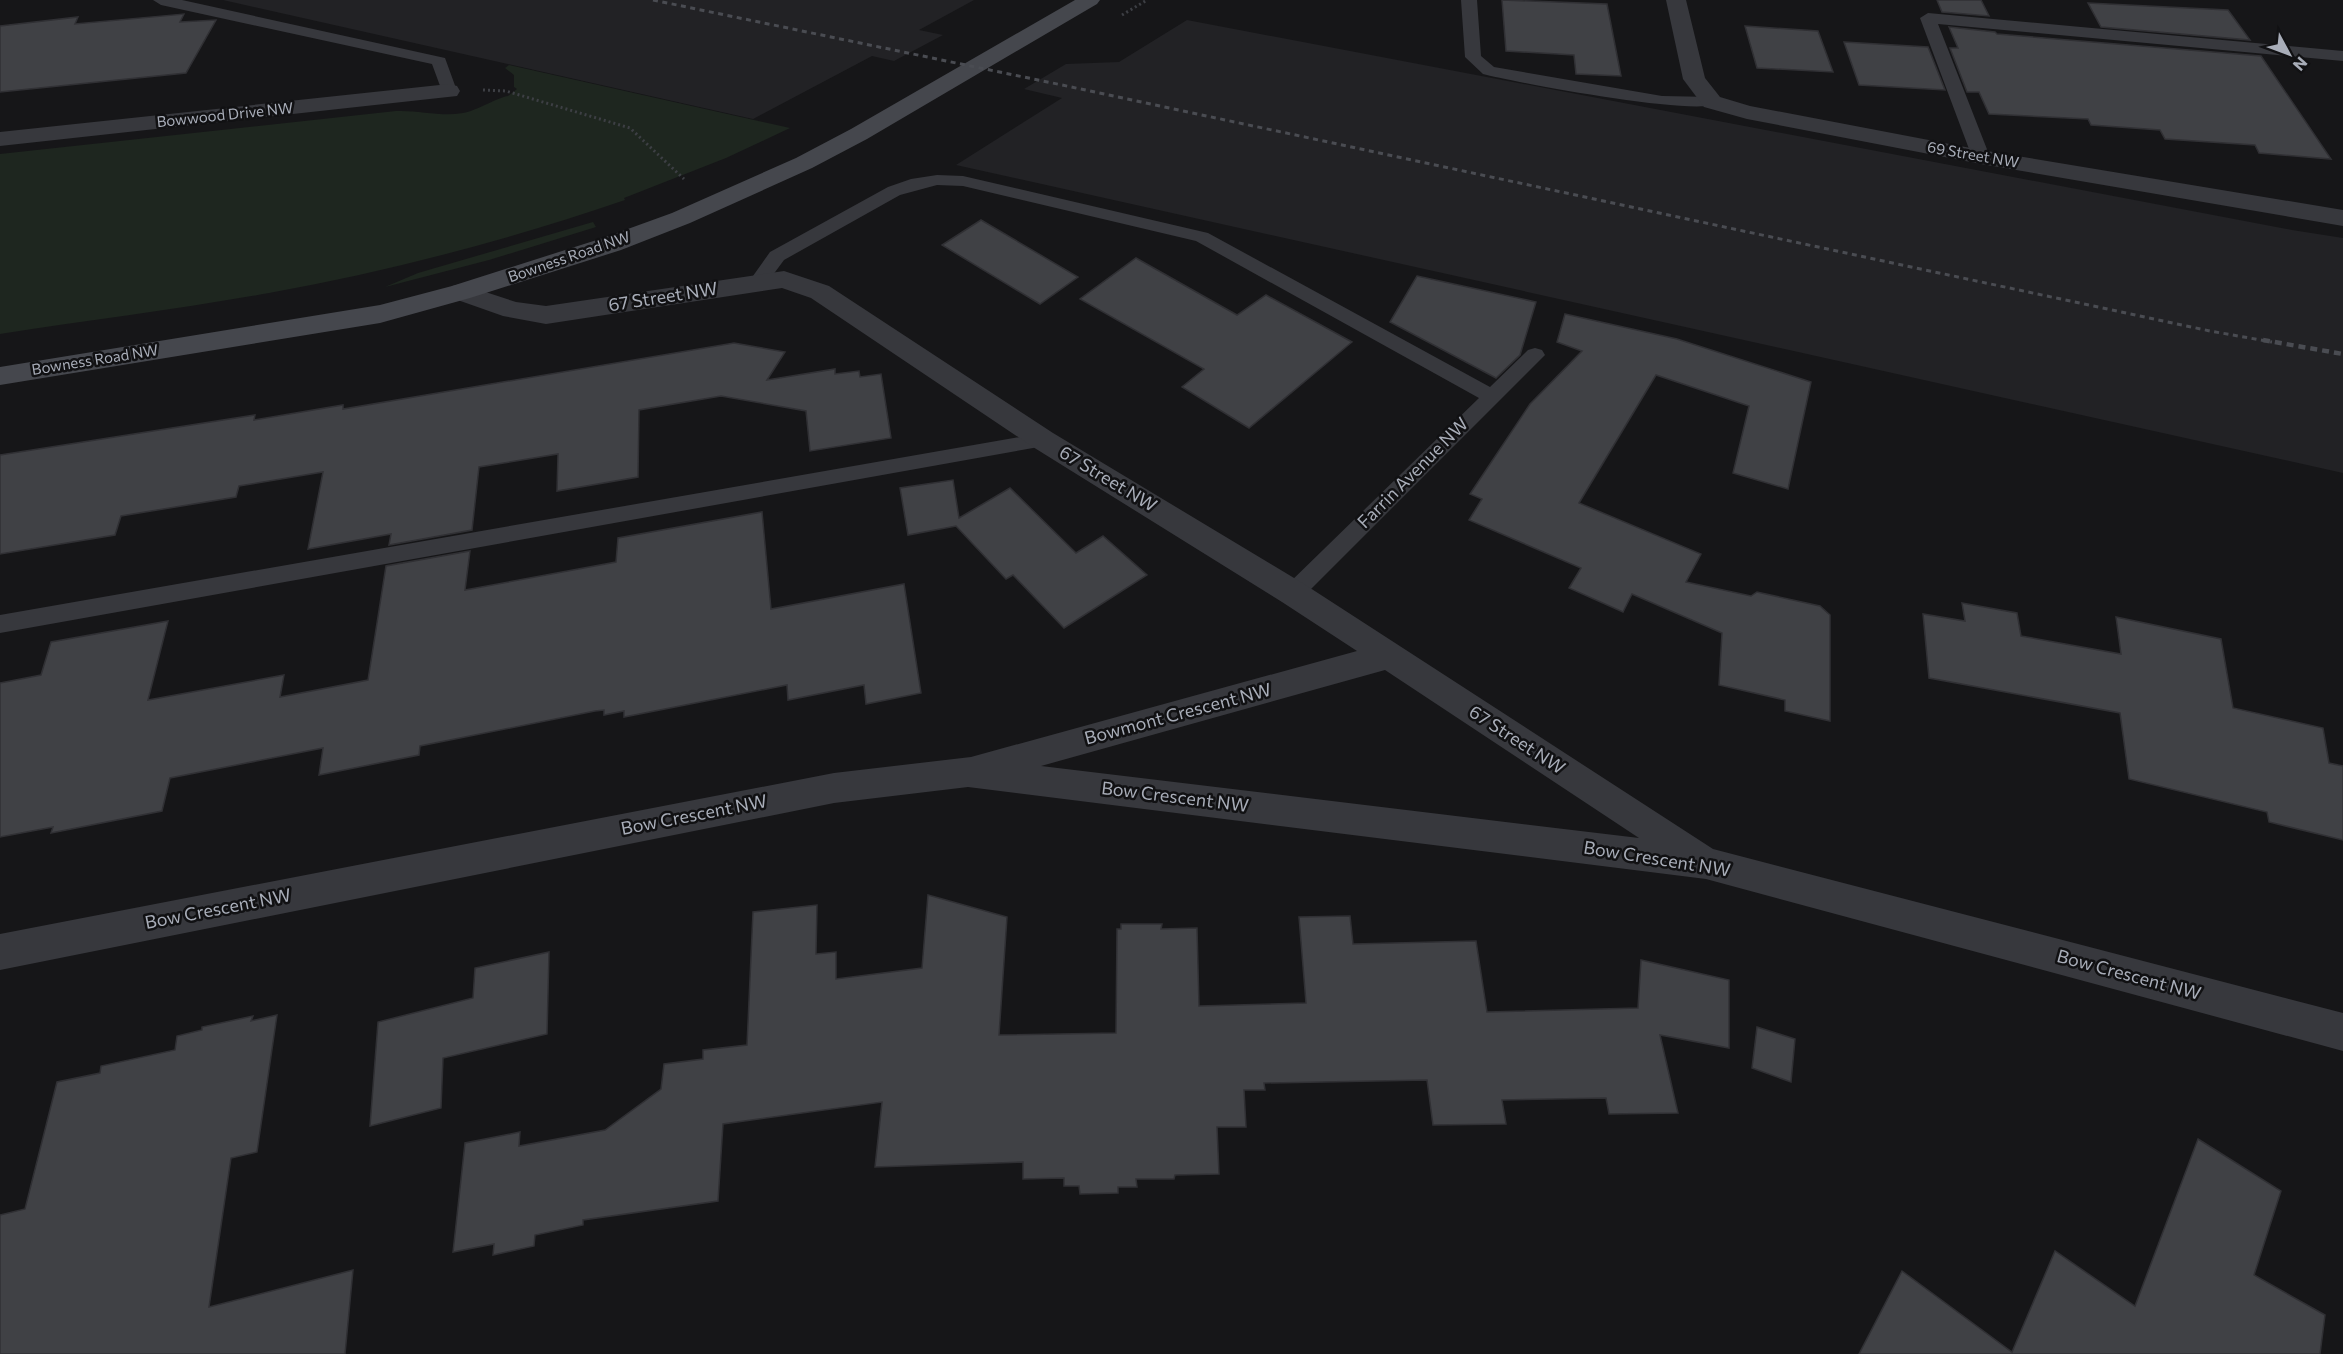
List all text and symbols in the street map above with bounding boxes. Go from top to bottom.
north arrow [2259,24,2319,84]
text: N [2290,53,2312,75]
street label: Bowwood Drive NW [156,98,294,130]
street label: 69 Street NW [1926,137,2020,171]
street label: Bowness Road NW [505,227,632,285]
street label: 67 Street NW [607,277,719,315]
street label: Bowness Road NW [30,340,159,378]
street label: Farrin Avenue NW [1352,412,1472,532]
street label: 67 Street NW [1056,440,1161,516]
street label: Bowmont Crescent NW [1082,678,1274,749]
street label: 67 Street NW [1465,700,1570,778]
street label: Bow Crescent NW [1100,776,1250,816]
street label: Bow Crescent NW [619,789,769,839]
street label: Bow Crescent NW [1582,836,1732,880]
street label: Bow Crescent NW [143,883,293,933]
street label: Bow Crescent NW [2055,944,2204,1004]

